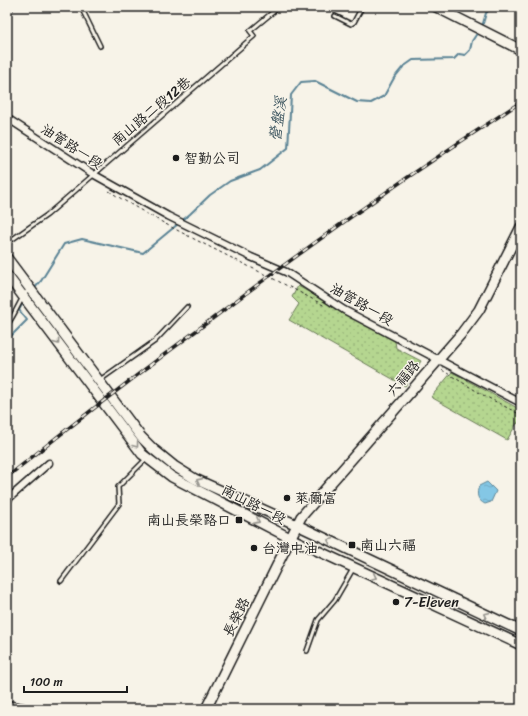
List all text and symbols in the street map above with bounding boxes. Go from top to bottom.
street label: 南山路二段12巷 [106,70,198,152]
water label: 營盤溪 [262,94,294,143]
street label: 油管路一段 [36,117,108,176]
place label: 智勤公司 [184,146,240,171]
marker: 智勤公司 [171,153,181,163]
street label: 油管路一段 [325,276,398,333]
one-way arrow [52,338,59,345]
street label: 六福路 [380,354,427,402]
one-way arrow [131,441,138,448]
street label: 南山路一段 [217,477,291,531]
one-way arrow [196,478,204,486]
place label: 萊爾富 [295,486,337,511]
marker: 萊爾富 [282,493,292,503]
place label: 南山長榮路口 [147,508,231,533]
marker: 南山長榮路口 [234,515,244,525]
one-way arrow [253,516,260,524]
place label: 南山六福 [360,533,416,558]
place label: 台灣中油 [262,536,318,561]
one-way arrow [327,538,334,546]
marker: 南山六福 [347,540,357,550]
marker: 台灣中油 [249,543,259,553]
one-way arrow [370,572,378,580]
place label: 7-Eleven [404,590,459,615]
street label: 長榮路 [216,593,257,642]
marker: 7-Eleven [391,597,401,607]
one-way arrow [482,612,490,620]
scale bar [24,668,127,694]
text: 100 m [30,671,63,693]

